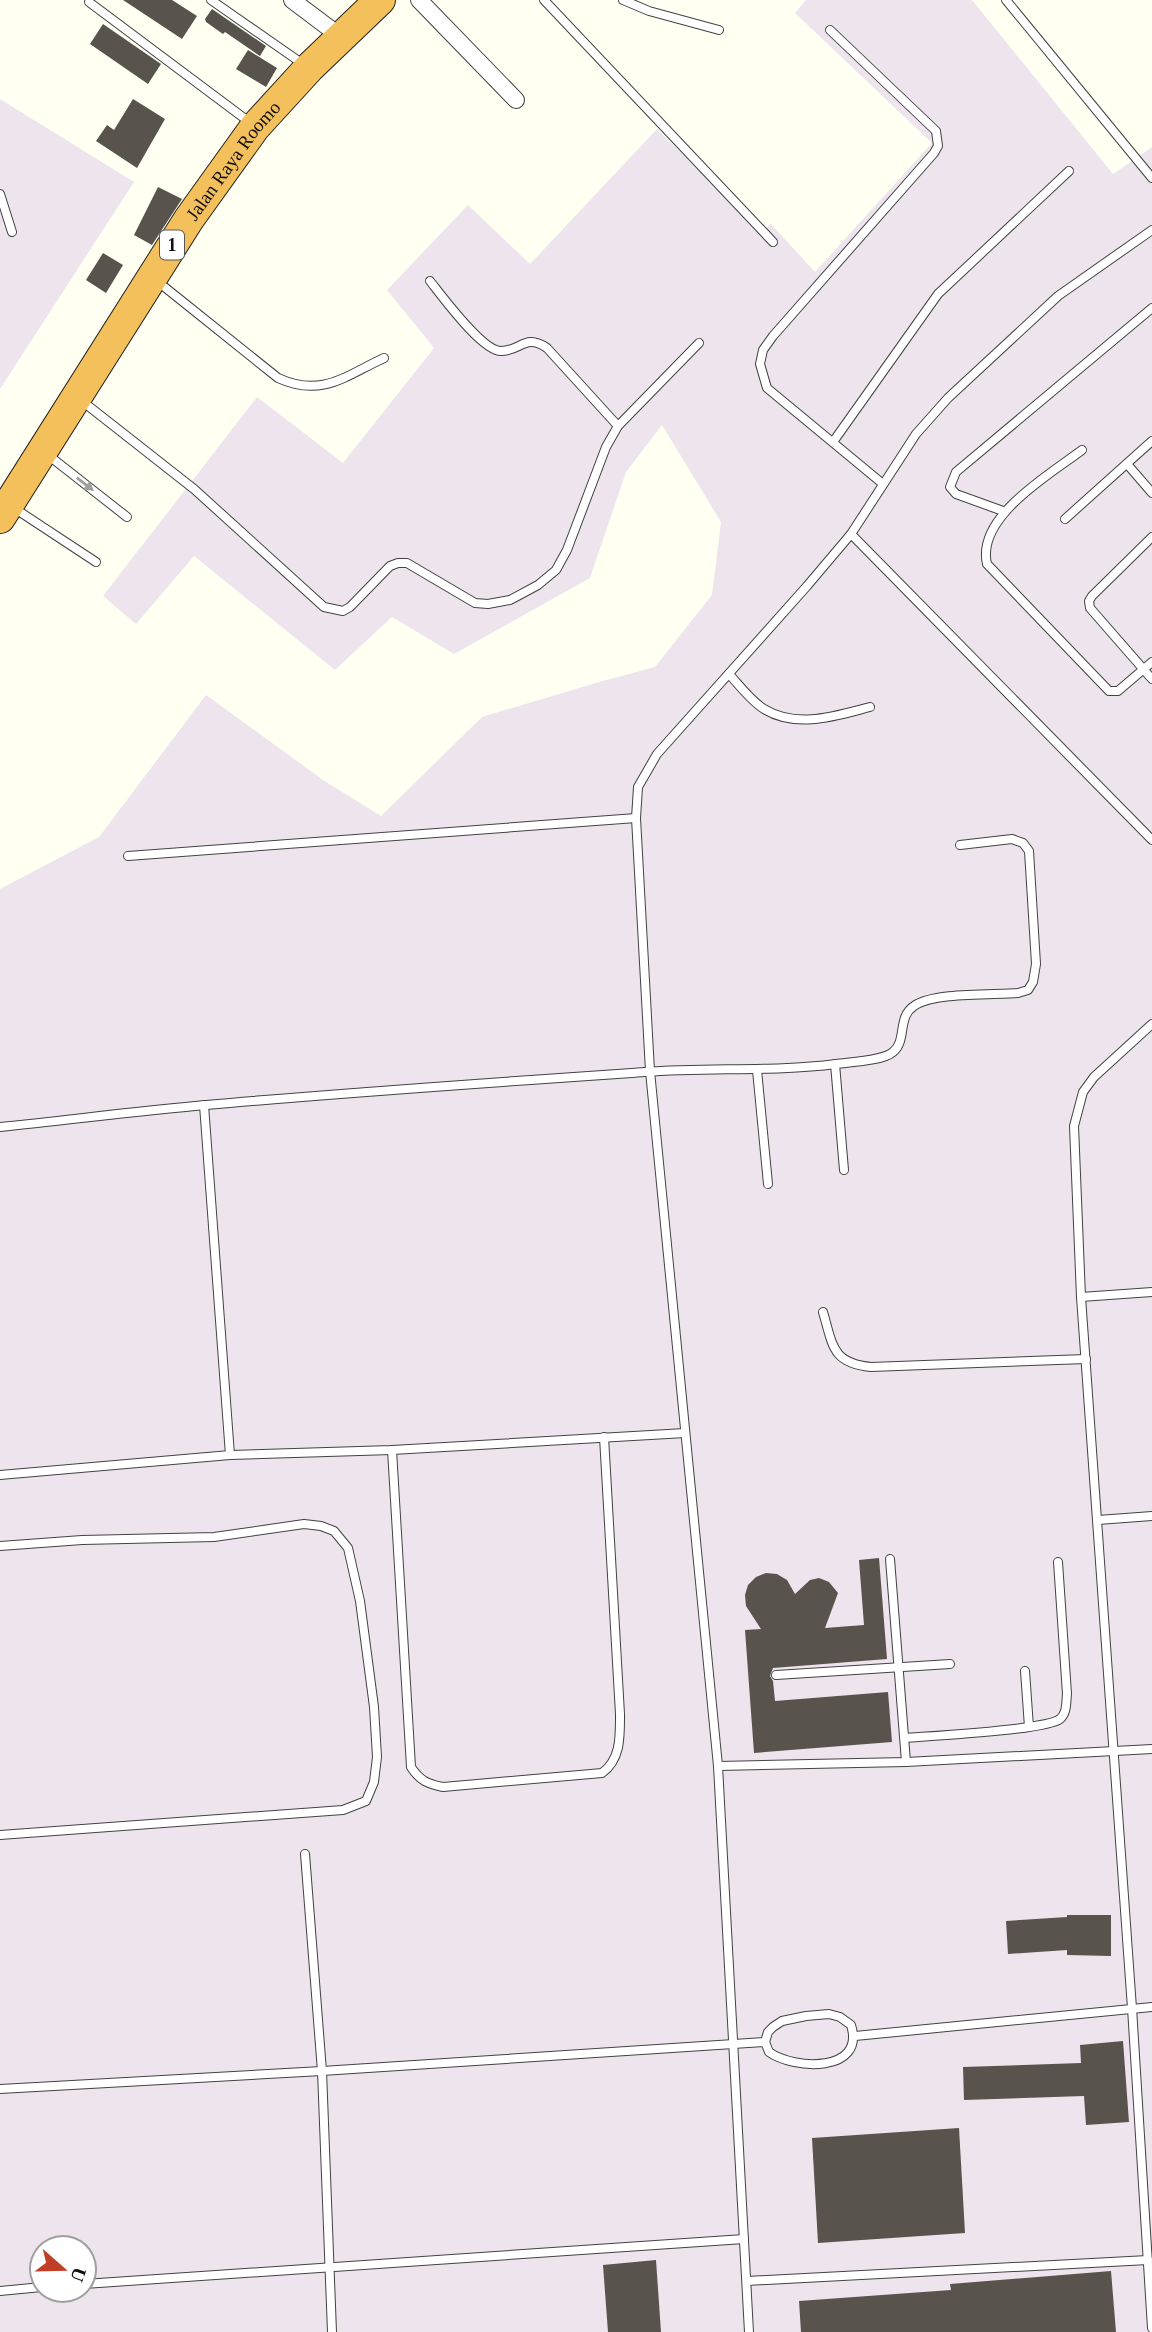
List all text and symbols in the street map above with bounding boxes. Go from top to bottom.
street label: Jalan Raya Roomo [181,96,284,224]
road number: 1 [160,230,184,260]
one-way arrow [75,476,93,491]
north arrow [28,2234,98,2304]
text: U [66,2265,91,2285]

